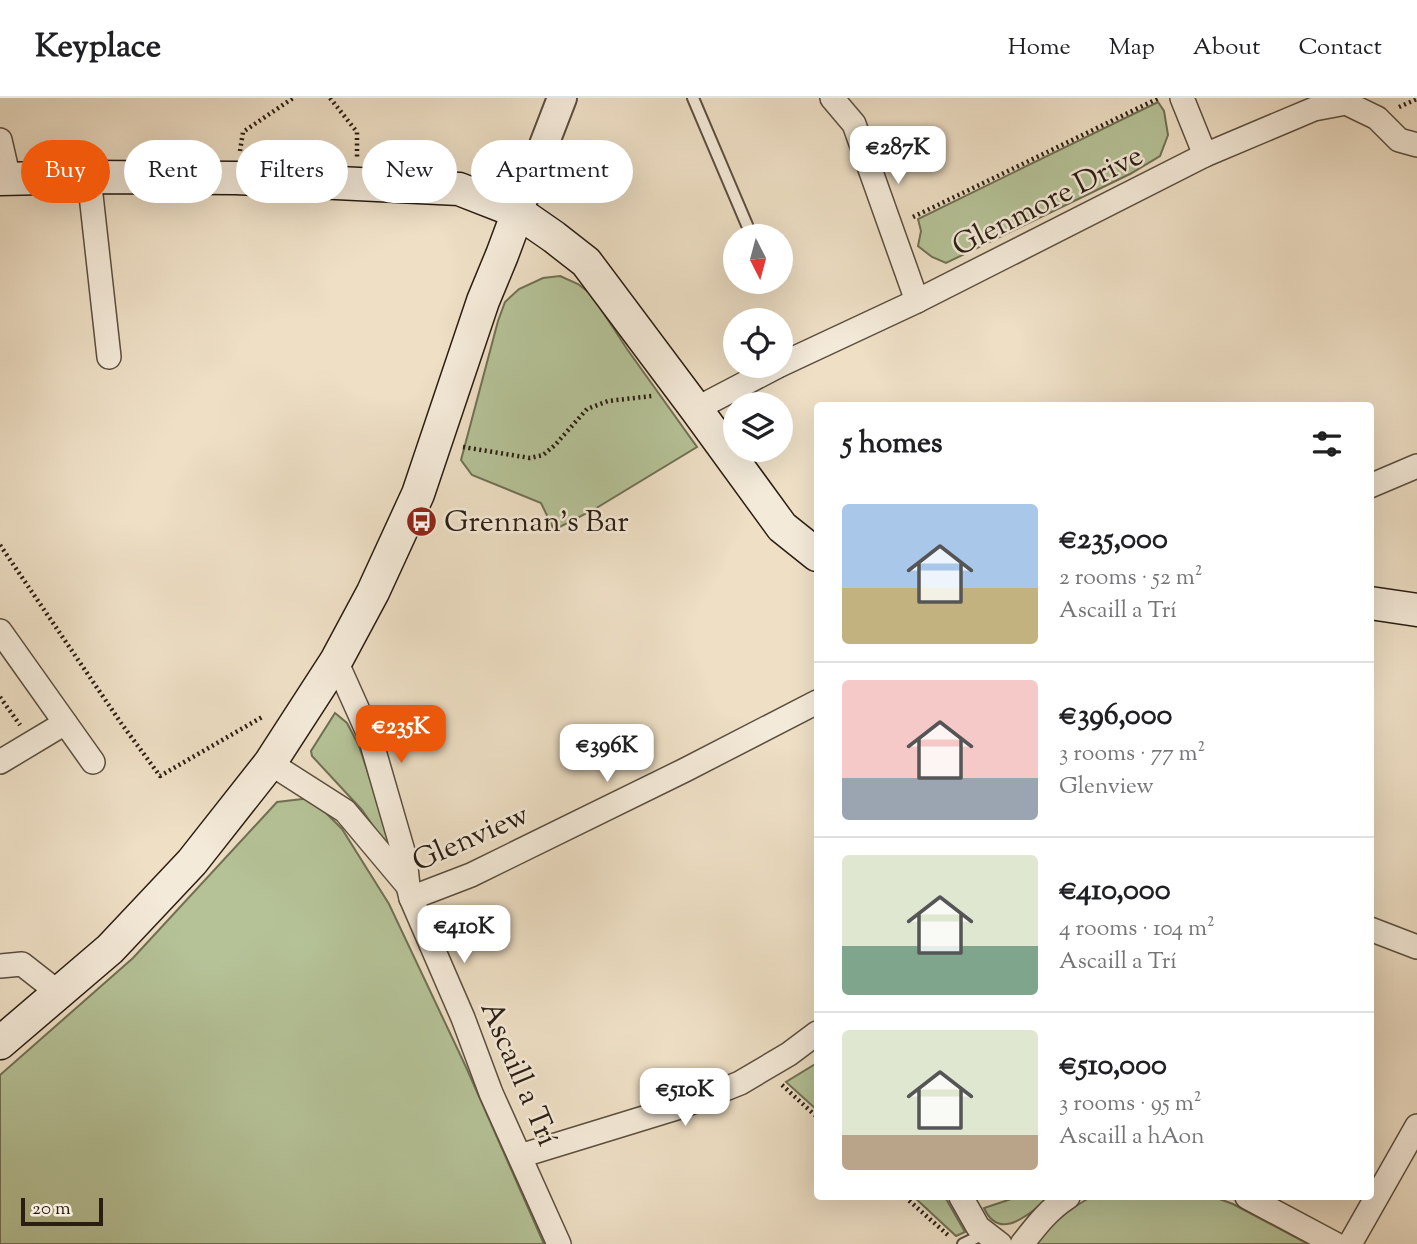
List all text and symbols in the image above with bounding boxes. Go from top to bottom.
text: Keyplace [35,24,161,72]
text: Home [1008,31,1071,65]
text: Map [1109,31,1155,65]
text: About [1193,31,1260,65]
text: Contact [1298,31,1382,65]
pin: €287K [849,126,947,186]
text: €287K [866,132,930,165]
street label: Glenmore Drive [945,136,1151,269]
chip: Buy [21,140,110,203]
chip: Rent [124,140,222,203]
chip: Filters [236,140,348,203]
chip: New [362,140,457,203]
chip: Apartment [471,140,633,203]
north arrow [723,224,793,294]
map controls [723,224,793,462]
button: locate [723,308,793,378]
button: layers [723,392,793,462]
text: 5 homes [842,423,943,466]
icon: filters [1308,425,1346,463]
place label: Grennan's Bar [444,502,629,545]
bus stop icon: Grennan's Bar [404,504,438,538]
text: €235,000 [1059,519,1168,562]
icon: home [898,532,982,616]
text: 2 rooms · 52 m² [1059,562,1202,595]
text: Ascaill a Trí [1059,595,1177,628]
text: €396,000 [1059,695,1172,738]
pin: €235K [352,706,450,765]
icon: home [898,708,982,792]
text: €235K [372,711,430,744]
pin: €396K [558,724,656,784]
text: €396K [576,730,638,763]
text: 3 rooms · 77 m² [1059,738,1205,771]
text: Glenview [1059,771,1154,804]
street label: Glenview [406,795,536,884]
text: €410,000 [1059,870,1171,913]
icon: home [898,883,982,967]
pin: €410K [415,906,513,965]
text: €410K [433,911,495,944]
text: 4 rooms · 104 m² [1059,913,1215,946]
text: Ascaill a Trí [1059,946,1177,979]
street label: Ascaill a Trí [468,995,568,1153]
text: €510,000 [1059,1045,1167,1088]
icon: home [898,1058,982,1142]
pin: €510K [636,1068,734,1128]
text: €510K [656,1074,714,1107]
text: 3 rooms · 95 m² [1059,1088,1202,1121]
text: Ascaill a hAon [1059,1121,1205,1154]
scale bar [21,1195,103,1227]
text: 20 m [32,1196,71,1223]

